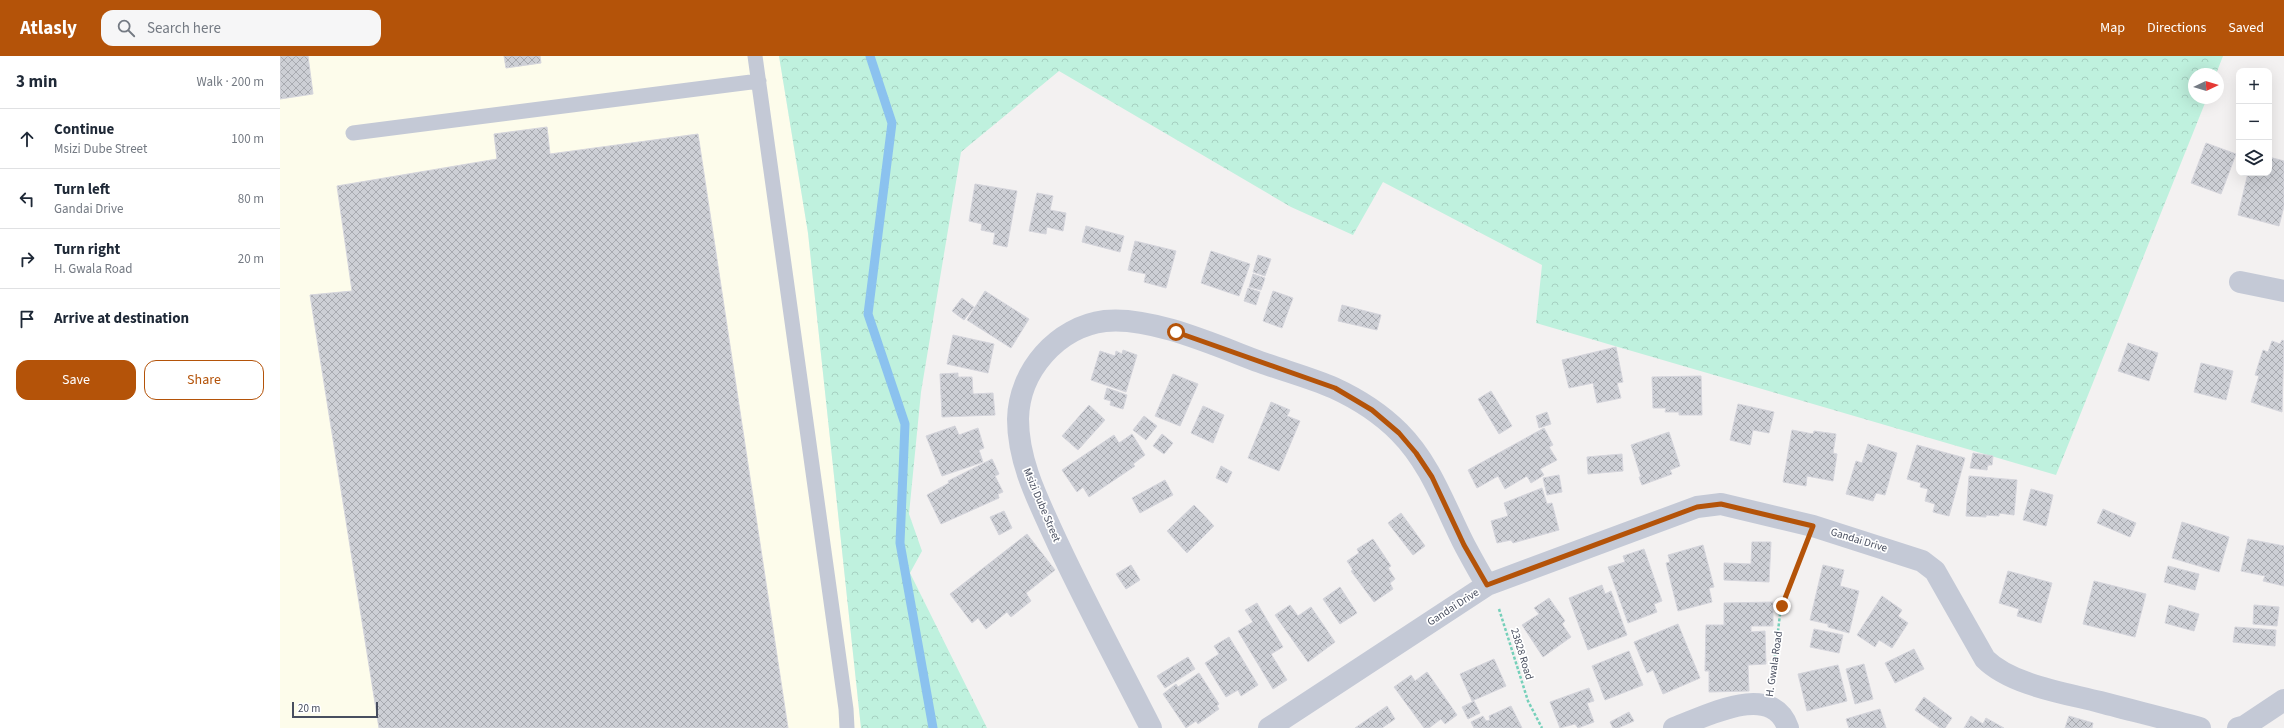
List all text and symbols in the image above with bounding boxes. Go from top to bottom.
search box [101,10,381,46]
text: Atlasly [20,15,77,42]
icon: search [115,17,137,39]
text: Search here [147,18,221,39]
text: Map [2100,18,2125,38]
text: Directions [2147,18,2206,38]
text: Saved [2228,18,2264,38]
north arrow [2188,68,2224,104]
map controls [2236,68,2272,176]
button: + [2236,68,2272,104]
text: 3 min [16,70,57,94]
text: Walk · 200 m [196,73,264,91]
button: − [2236,104,2272,140]
text: Continue [54,119,114,140]
icon: ahead [16,128,38,150]
text: 100 m [231,130,264,148]
text: Msizi Dube Street [54,140,147,158]
button: layers [2236,140,2272,176]
text: Turn left [54,179,110,200]
icon: left [16,188,38,210]
text: 80 m [238,190,264,208]
text: Gandai Drive [54,200,123,218]
text: Turn right [54,239,120,260]
icon: right [16,248,38,270]
text: 20 m [238,250,264,268]
text: H. Gwala Road [54,260,132,278]
icon: arrive [16,308,38,330]
text: Arrive at destination [54,308,189,329]
route start [1167,323,1185,341]
button: Save [16,360,136,400]
button: Share [144,360,264,400]
street label: Msizi Dube Street [1020,466,1064,545]
street label: Gandai Drive [1829,524,1890,556]
street label: Gandai Drive [1424,584,1482,629]
route end [1773,597,1791,615]
street label: 23828 Road [1507,626,1537,682]
street label: H. Gwala Road [1762,630,1786,698]
scale bar [292,700,378,719]
text: 20 m [298,701,320,716]

